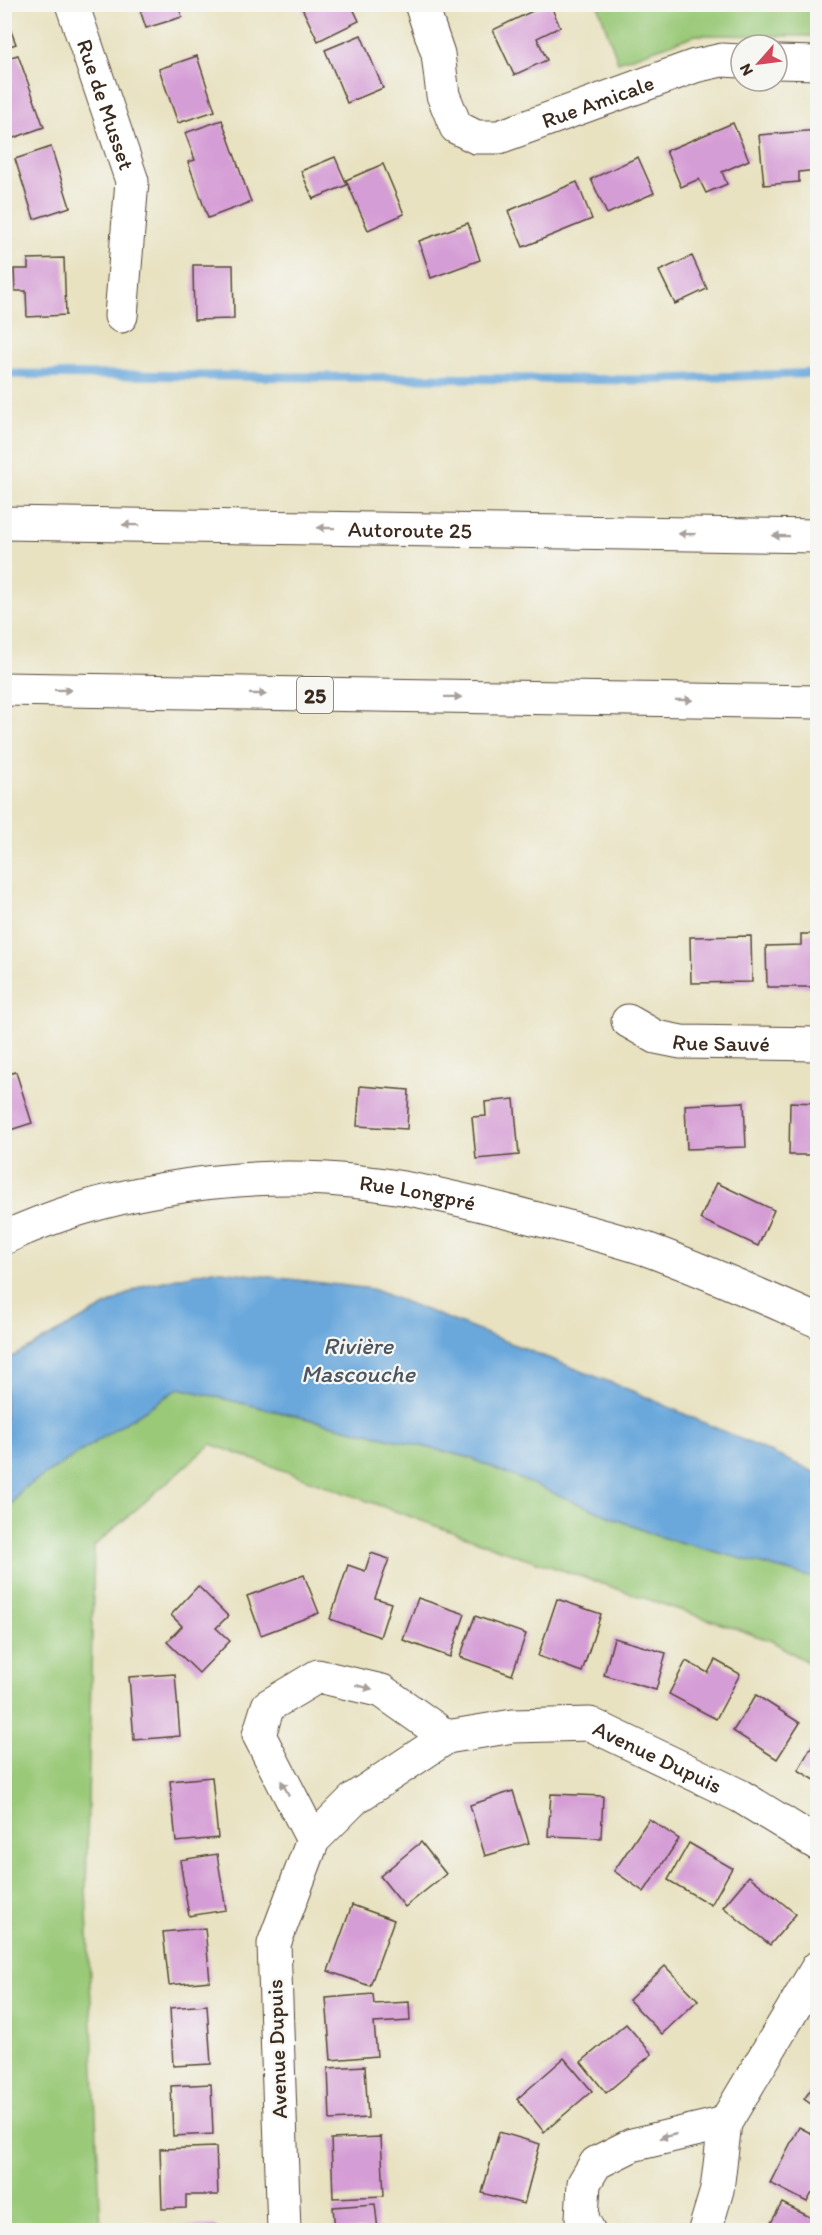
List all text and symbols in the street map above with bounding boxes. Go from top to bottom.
north arrow [729,33,789,93]
street label: Rue de Musset [71,35,141,173]
text: N [735,61,757,79]
street label: Rue Amicale [538,69,657,134]
street label: Autoroute 25 [348,515,472,544]
one-way arrow [121,520,140,530]
one-way arrow [316,523,335,533]
one-way arrow [677,530,696,539]
one-way arrow [772,531,791,541]
road number: 25 [297,677,333,713]
one-way arrow [53,686,72,695]
one-way arrow [248,689,267,699]
one-way arrow [443,692,462,702]
one-way arrow [674,695,693,705]
street label: Rue Sauvé [670,1027,770,1057]
street label: Rue Longpré [358,1168,478,1216]
water label: Rivière Mascouche [301,1331,417,1388]
one-way arrow [355,1682,373,1692]
street label: Avenue Dupuis [589,1714,726,1799]
one-way arrow [280,1779,290,1796]
street label: Avenue Dupuis [261,1979,293,2119]
one-way arrow [658,2132,677,2141]

